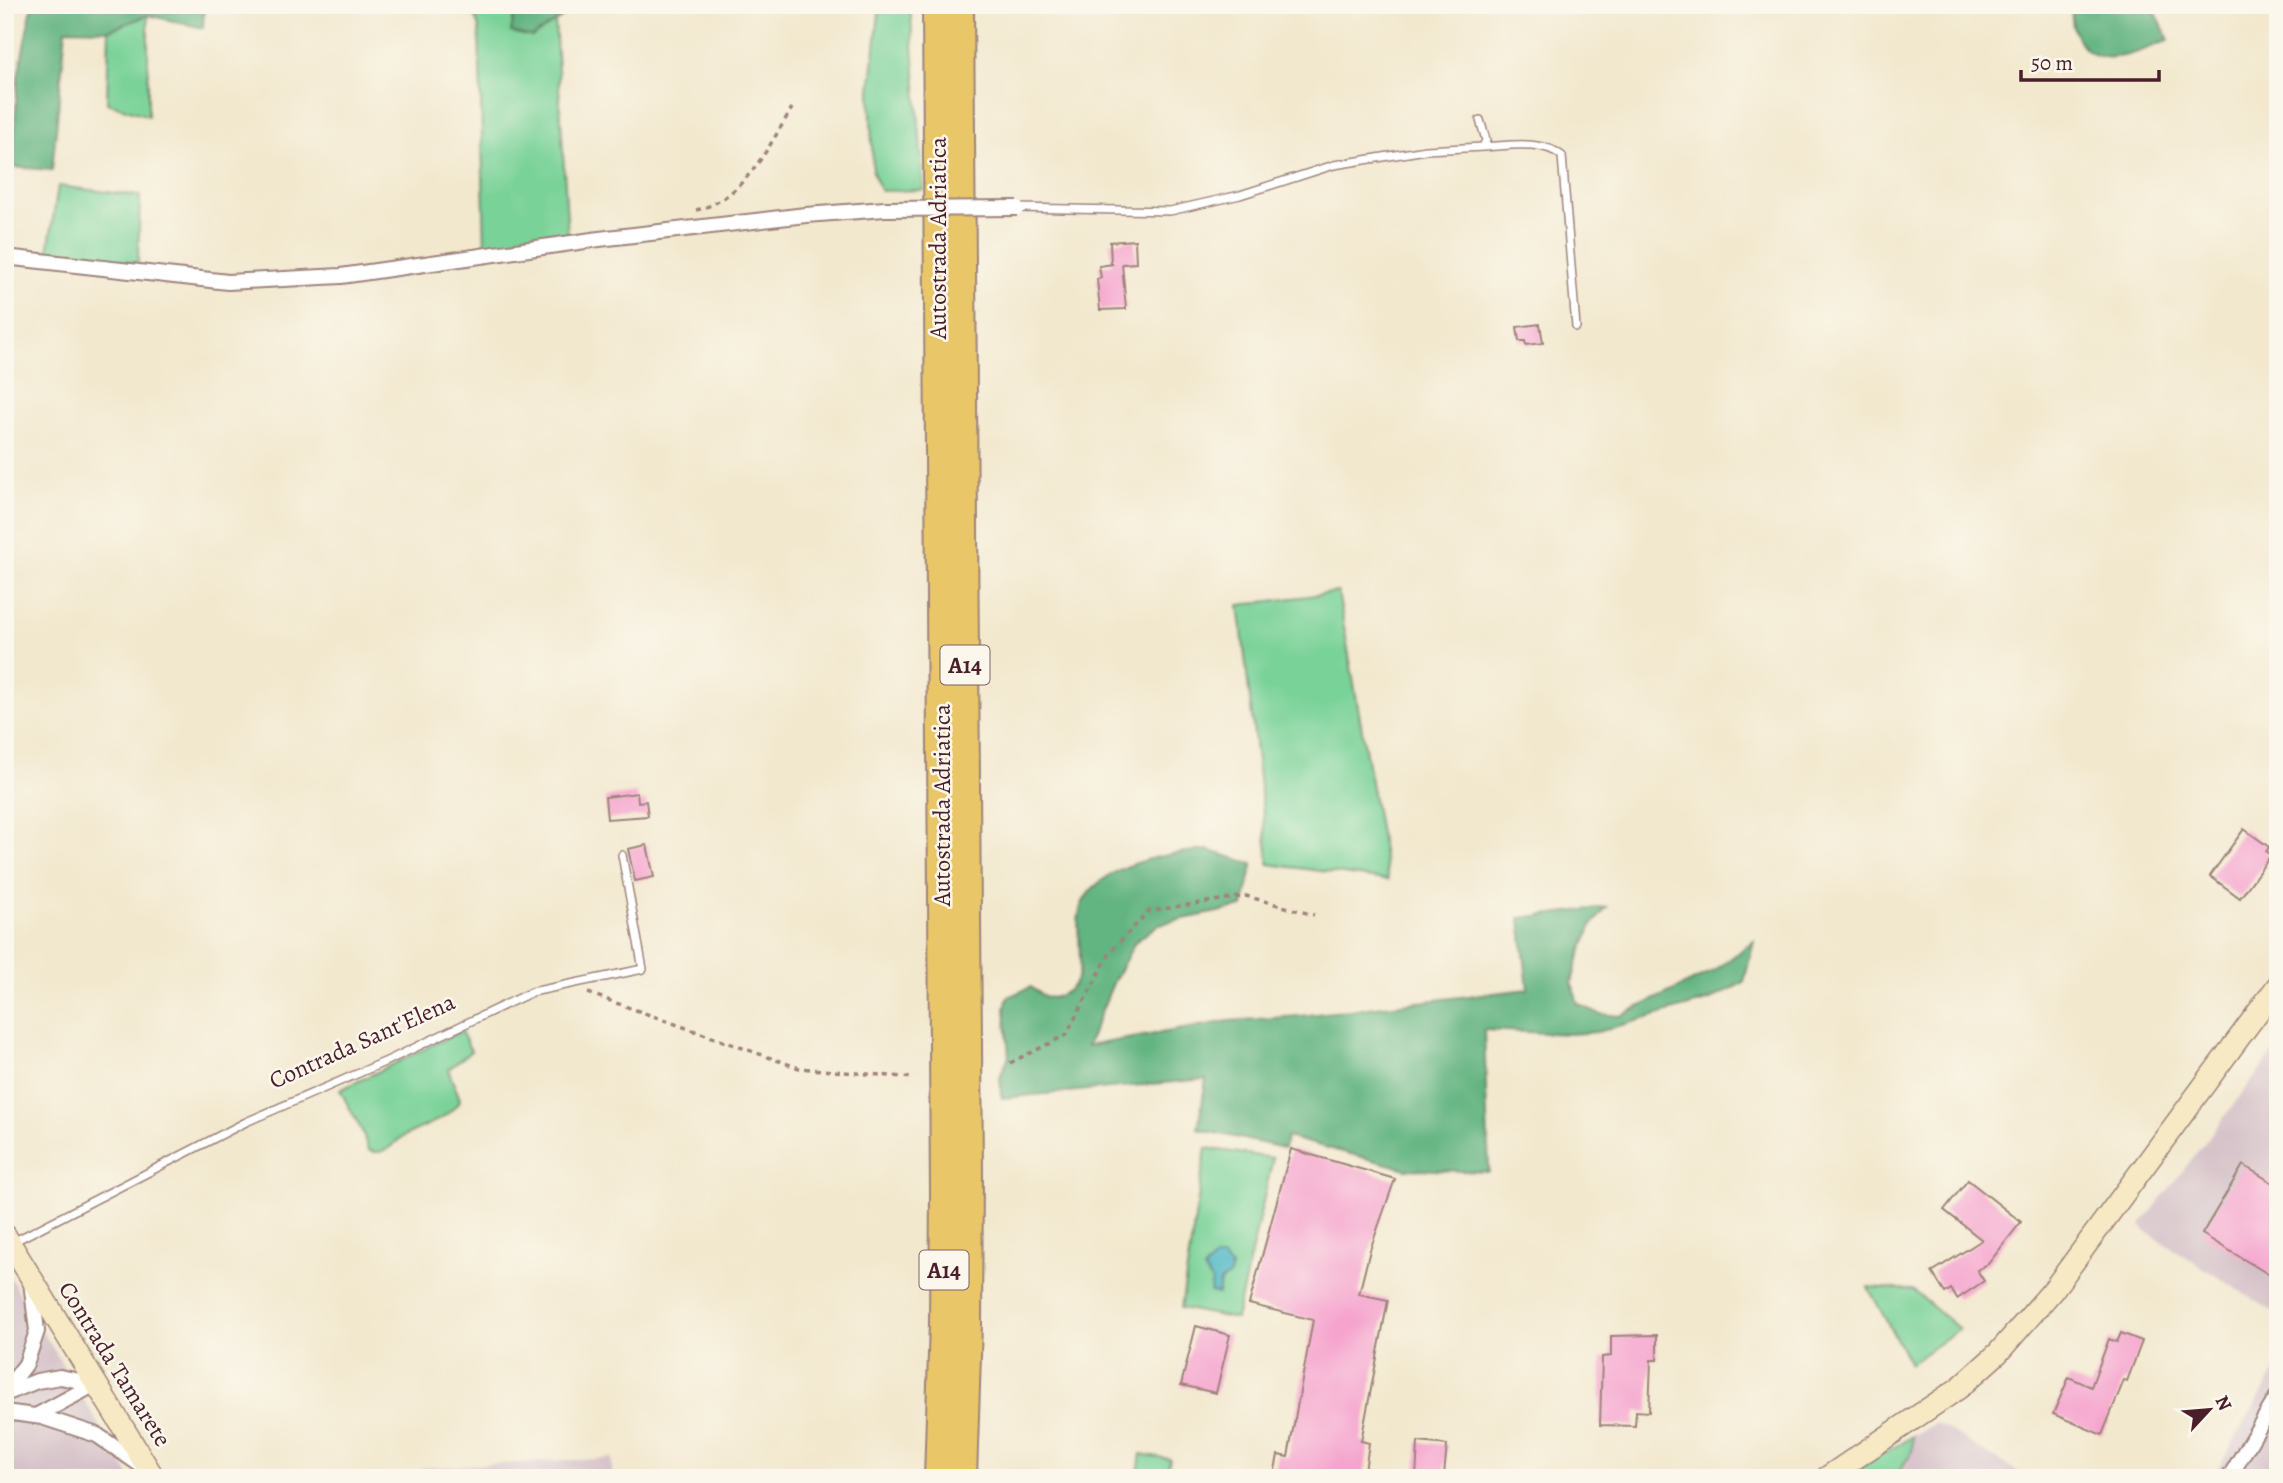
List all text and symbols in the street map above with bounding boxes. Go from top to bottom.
scale bar [2021,38,2159,82]
text: 50 m [2031,49,2073,77]
street label: Autostrada Adriatica [922,136,954,340]
road number: A14 [940,646,990,684]
street label: Autostrada Adriatica [926,703,958,907]
street label: Contrada Sant'Elena [264,985,461,1096]
road number: A14 [920,1250,968,1289]
street label: Contrada Tamarete [51,1275,179,1453]
north arrow [2174,1374,2244,1444]
text: N [2209,1391,2238,1415]

